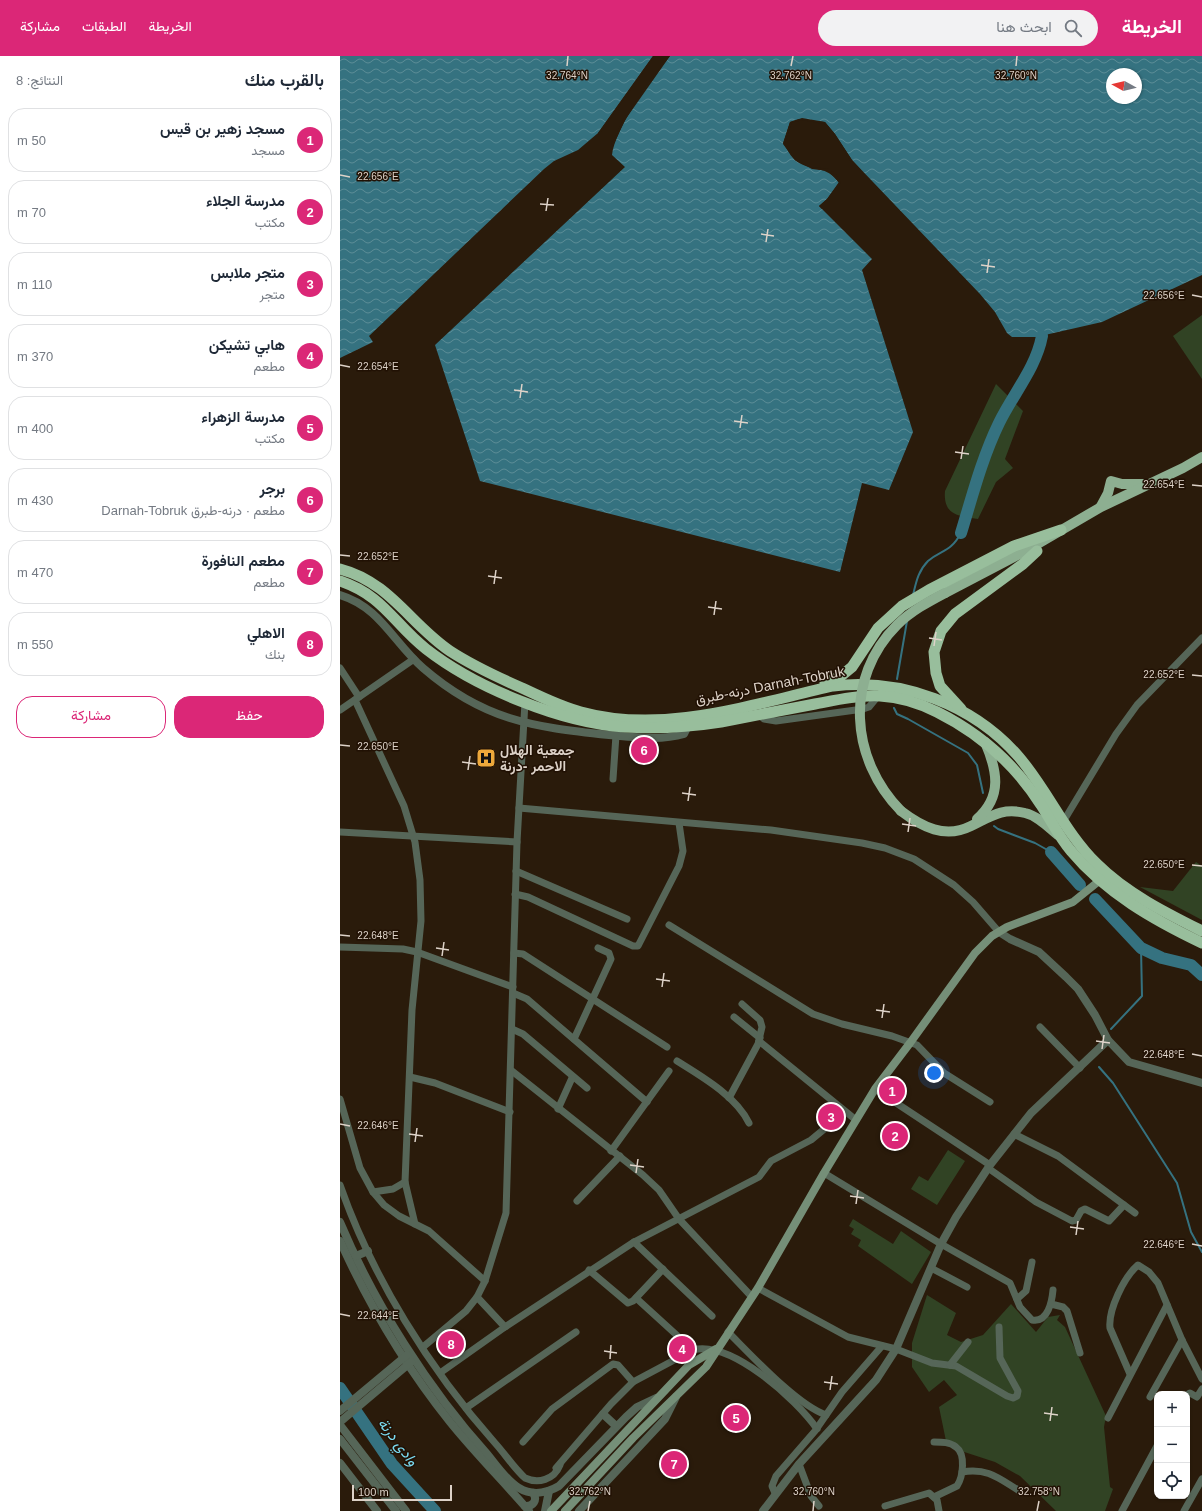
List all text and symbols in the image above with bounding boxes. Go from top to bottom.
search box [818,10,1098,46]
text: الخريطة [1122,16,1182,37]
icon: search [1062,17,1084,39]
text: مشاركة [20,18,60,34]
text: الطبقات [82,18,126,34]
text: الخريطة [148,18,192,34]
text: ابحث هنا [996,18,1052,35]
north arrow [1106,68,1142,104]
text: 32.764°N [546,70,588,81]
text: 32.762°N [770,70,812,81]
text: 32.760°N [995,70,1037,81]
text: بالقرب منك [245,71,324,90]
text: النتائج: 8 [16,73,63,88]
text: مسجد زهير بن قيس [160,120,285,137]
text: 50 m [17,133,46,148]
text: 1 [306,133,314,148]
text: مسجد [251,143,285,158]
text: 22.656°E [357,171,399,182]
text: مدرسة الجلاء [206,192,285,209]
text: 70 m [17,205,46,220]
text: 2 [306,205,314,220]
text: مكتب [255,215,285,230]
text: متجر ملابس [211,264,285,281]
text: 110 m [17,277,52,292]
text: 3 [306,277,314,292]
text: متجر [260,287,285,302]
text: 22.656°E [1143,290,1185,301]
text: هابي تشيكن [209,336,285,353]
text: 370 m [17,349,53,364]
text: 4 [306,349,314,364]
text: مطعم [254,359,285,374]
text: 22.654°E [357,361,399,372]
text: مدرسة الزهراء [201,408,285,425]
text: 400 m [17,421,53,436]
text: 5 [306,421,314,436]
text: مكتب [255,431,285,446]
text: 22.654°E [1143,479,1185,490]
text: برجر [260,480,285,497]
text: 430 m [17,493,53,508]
text: 6 [306,493,314,508]
text: مطعم · درنه-طبرق Darnah-Tobruk [101,503,285,518]
text: 22.652°E [357,551,399,562]
text: مطعم النافورة [201,552,285,569]
text: 470 m [17,565,53,580]
text: 7 [306,565,314,580]
text: مطعم [254,575,285,590]
text: الاهلي [247,624,285,641]
text: 550 m [17,637,53,652]
text: 8 [306,637,314,652]
text: بنك [265,647,285,662]
street label: درنه-طبرق Darnah-Tobruk [694,662,847,708]
text: 22.652°E [1143,669,1185,680]
button: مشاركة [16,696,166,738]
button: حفظ [174,696,324,738]
pin: 6 [631,735,657,765]
text: 22.650°E [357,741,399,752]
place label: جمعية الهلال الاحمر -درنة [500,742,575,775]
hospital icon: جمعية الهلال الاحمر -درنة [475,747,497,769]
text: 22.650°E [1143,859,1185,870]
text: 22.648°E [357,930,399,941]
text: 22.648°E [1143,1049,1185,1060]
your location [924,1063,944,1083]
pin: 1 [879,1076,905,1106]
pin: 3 [818,1102,844,1132]
text: 22.646°E [357,1120,399,1131]
pin: 2 [882,1121,908,1151]
text: 22.646°E [1143,1239,1185,1250]
text: 22.644°E [357,1310,399,1321]
pin: 8 [438,1329,464,1359]
pin: 4 [669,1334,695,1364]
map controls [1154,1391,1190,1499]
button: + [1154,1391,1190,1427]
pin: 5 [723,1403,749,1433]
water label: وادي درنة [372,1414,422,1472]
button: − [1154,1427,1190,1463]
pin: 7 [661,1449,687,1479]
button: locate [1154,1463,1190,1499]
scale bar [352,1483,452,1502]
text: 100 m [358,1486,389,1498]
text: 32.762°N [569,1486,611,1497]
text: 32.760°N [793,1486,835,1497]
text: 32.758°N [1018,1486,1060,1497]

